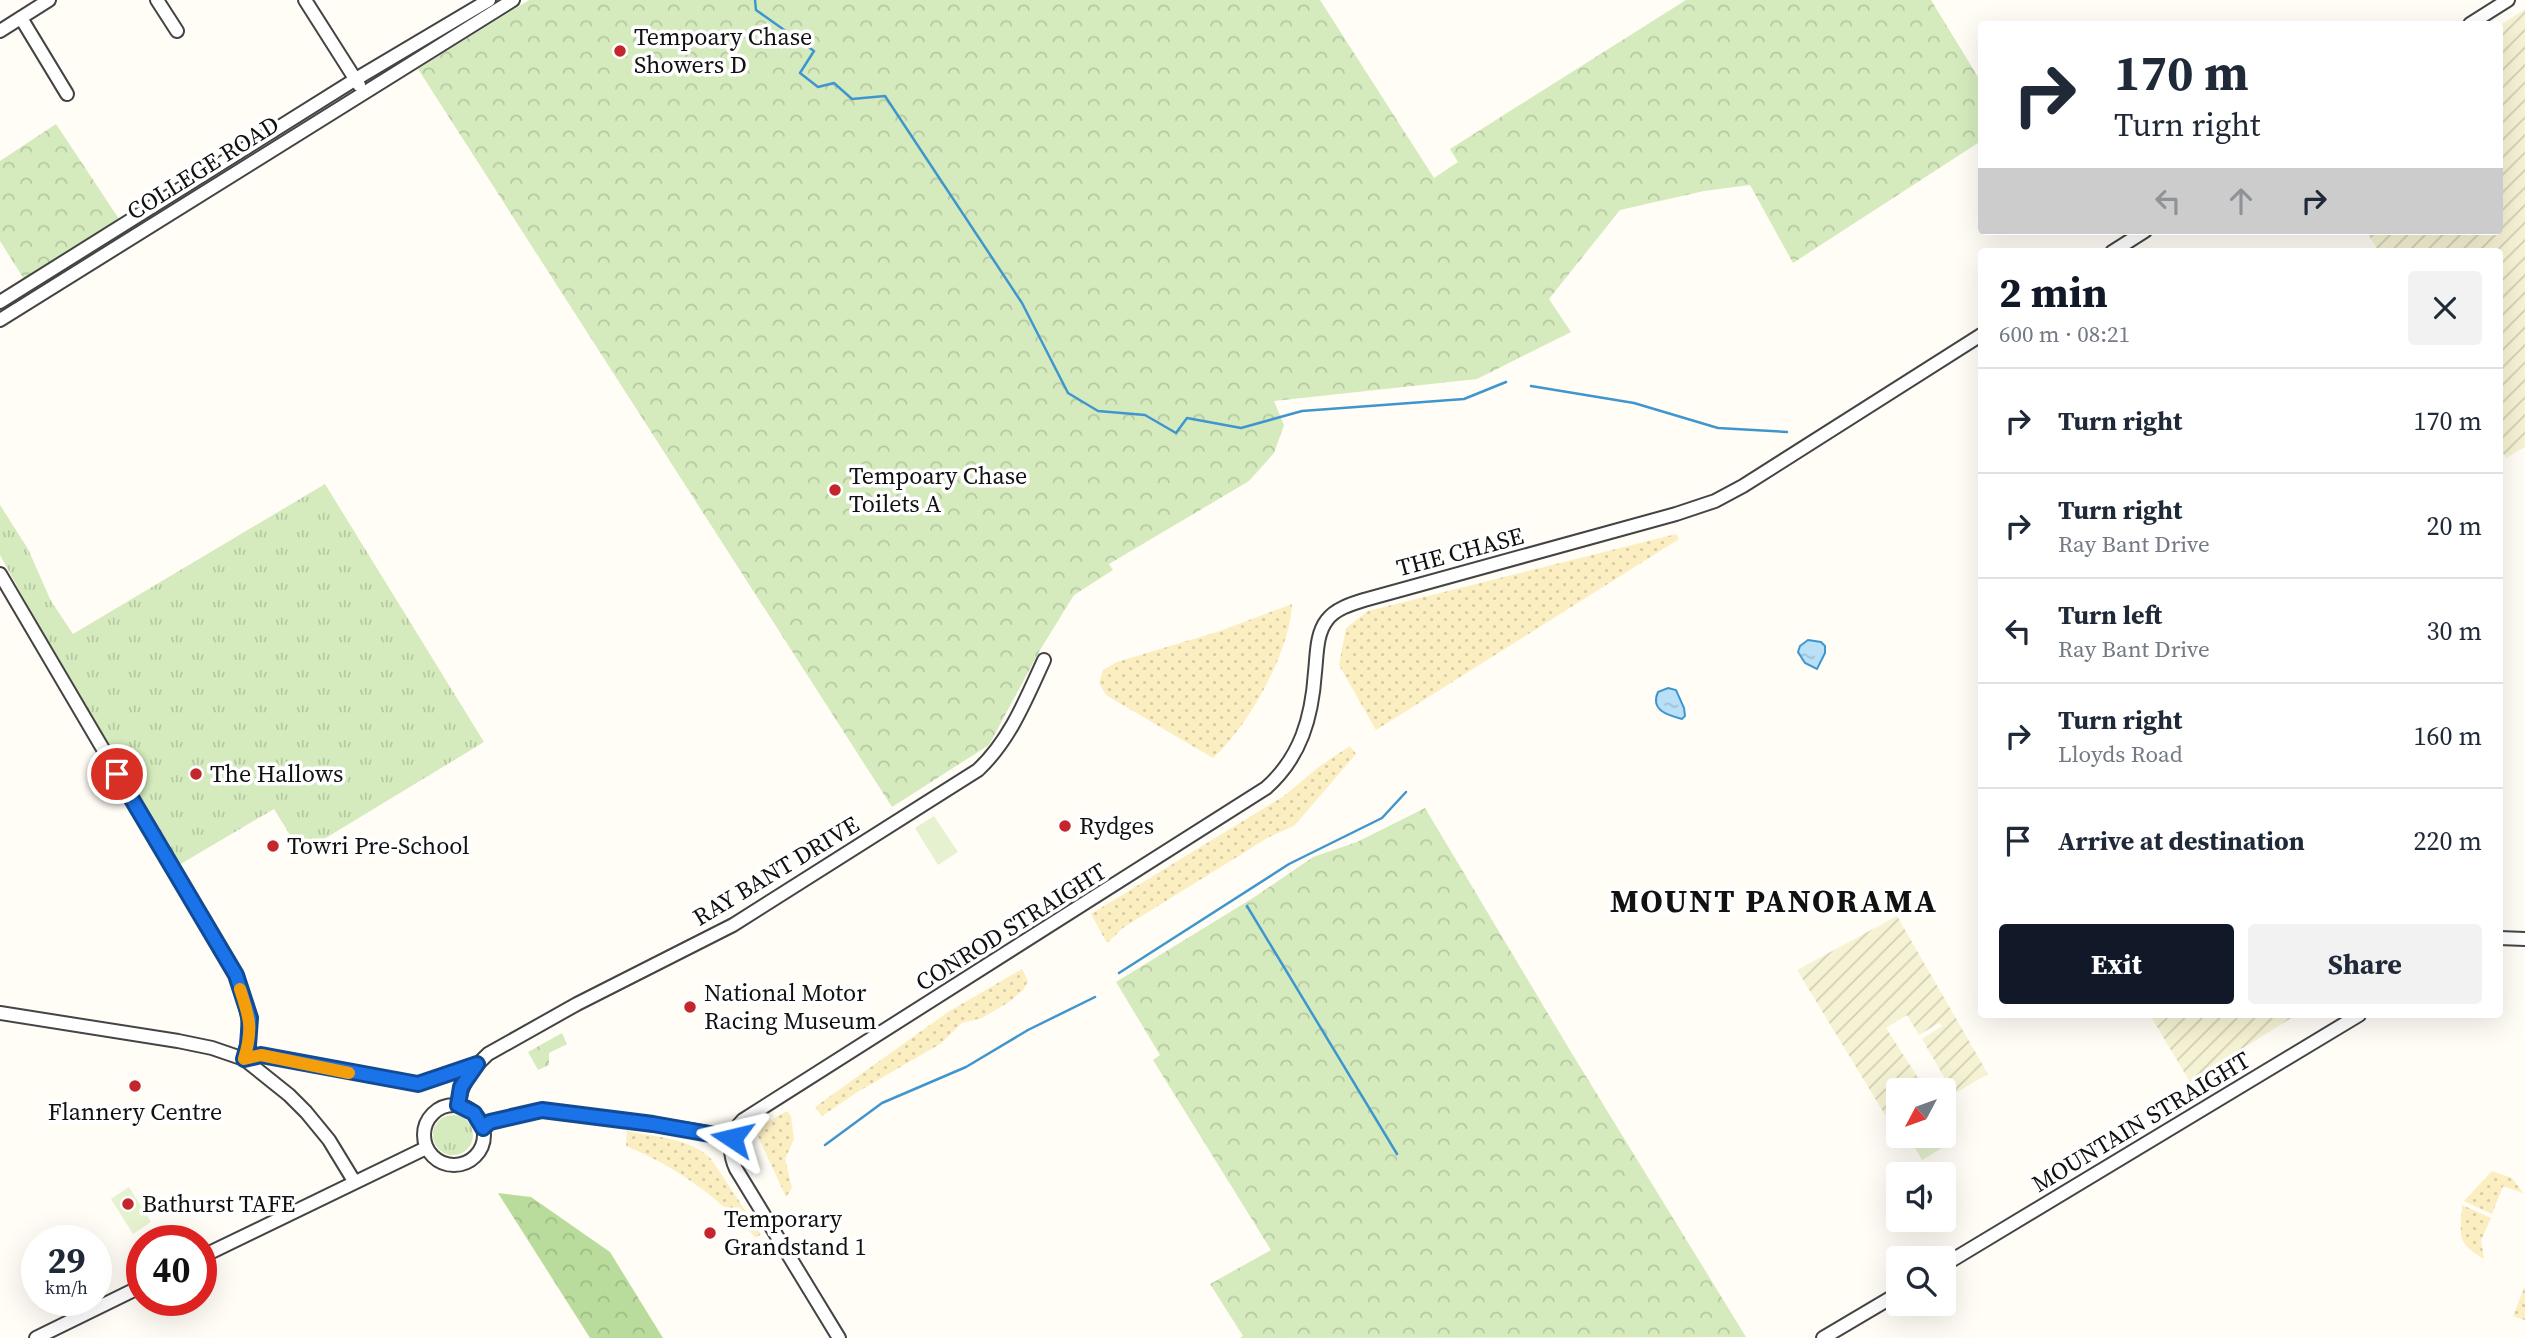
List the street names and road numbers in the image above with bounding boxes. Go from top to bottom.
street label: COLLEGE ROAD [120,108,285,228]
street label: THE CHASE [1393,519,1527,584]
street label: RAY BANT DRIVE [686,808,865,933]
street label: CONROD STRAIGHT [909,854,1113,999]
street label: MOUNTAIN STRAIGHT [2026,1043,2256,1200]

